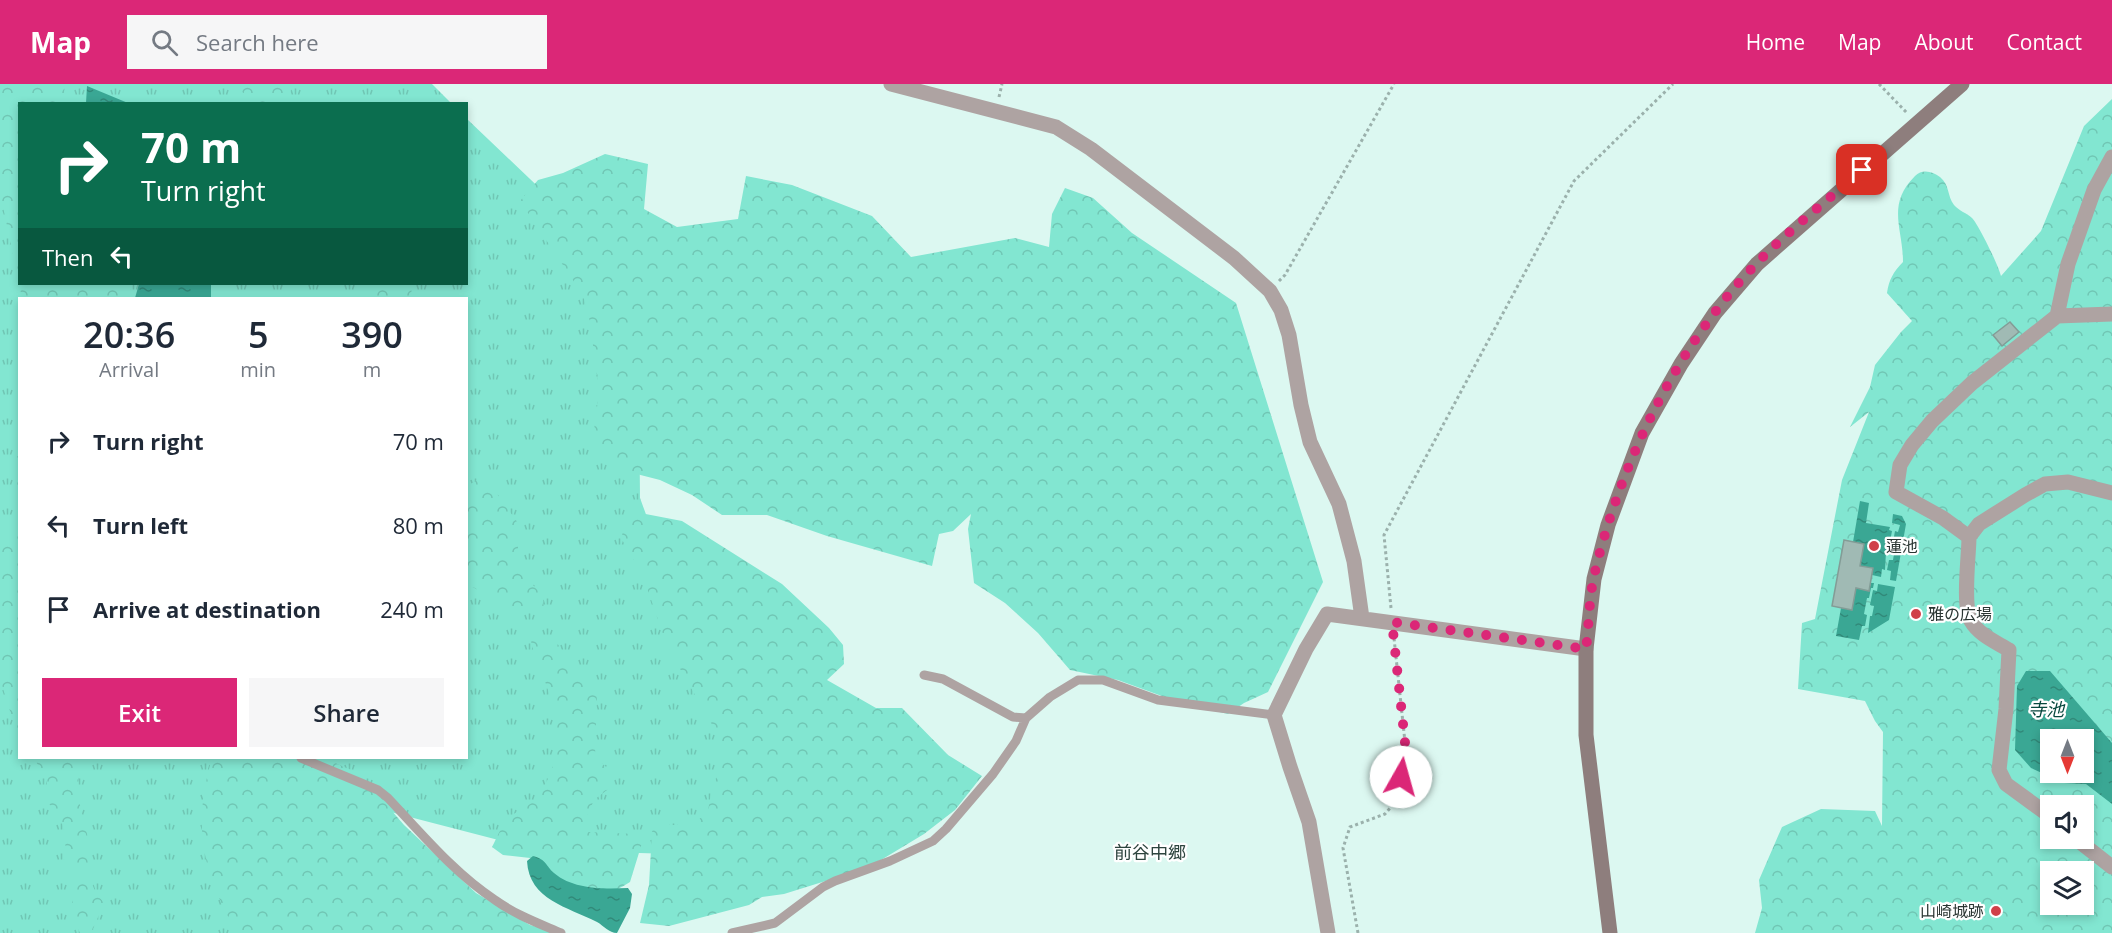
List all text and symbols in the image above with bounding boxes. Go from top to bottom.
search box [127,15,547,69]
text: Map [30,23,91,61]
icon: search [148,26,181,59]
text: Search here [196,27,319,57]
text: Home [1746,28,1805,56]
text: Map [1838,28,1881,56]
text: About [1914,28,1974,56]
text: Contact [2007,28,2082,56]
text: 70 m [141,118,241,175]
icon: right [42,126,120,204]
pin [1836,144,1887,195]
icon: arrive [1845,153,1878,186]
text: Turn right [141,172,266,209]
icon: left [105,240,138,273]
text: Then [42,242,93,272]
text: 20:36 [83,310,175,359]
text: 5 [248,310,269,359]
text: 390 [341,310,403,359]
text: Arrival [99,356,159,383]
text: min [240,356,276,383]
text: m [363,356,381,383]
icon: right [42,425,75,458]
text: Turn right [93,426,204,456]
text: 70 m [393,426,444,456]
icon: left [42,509,75,542]
text: Turn left [93,510,188,540]
text: 80 m [393,510,444,540]
place label: 蓮池 [1886,535,1918,557]
marker: 蓮池 [1867,539,1881,553]
icon: arrive [42,593,75,626]
text: Arrive at destination [93,594,321,624]
text: 240 m [380,594,444,624]
place label: 雅の広場 [1928,603,1992,625]
marker: 雅の広場 [1909,607,1923,621]
button: Exit [42,678,237,747]
button: Share [249,678,444,747]
water label: 寺池 [2028,697,2066,721]
north arrow [2040,729,2094,783]
map controls [2040,729,2094,915]
position arrow [1369,745,1433,809]
button: sound [2040,795,2094,849]
district label: 前谷中郷 [1114,840,1186,864]
button: layers [2040,861,2094,915]
place label: 山崎城跡 [1920,900,1984,922]
marker: 山崎城跡 [1989,904,2003,918]

